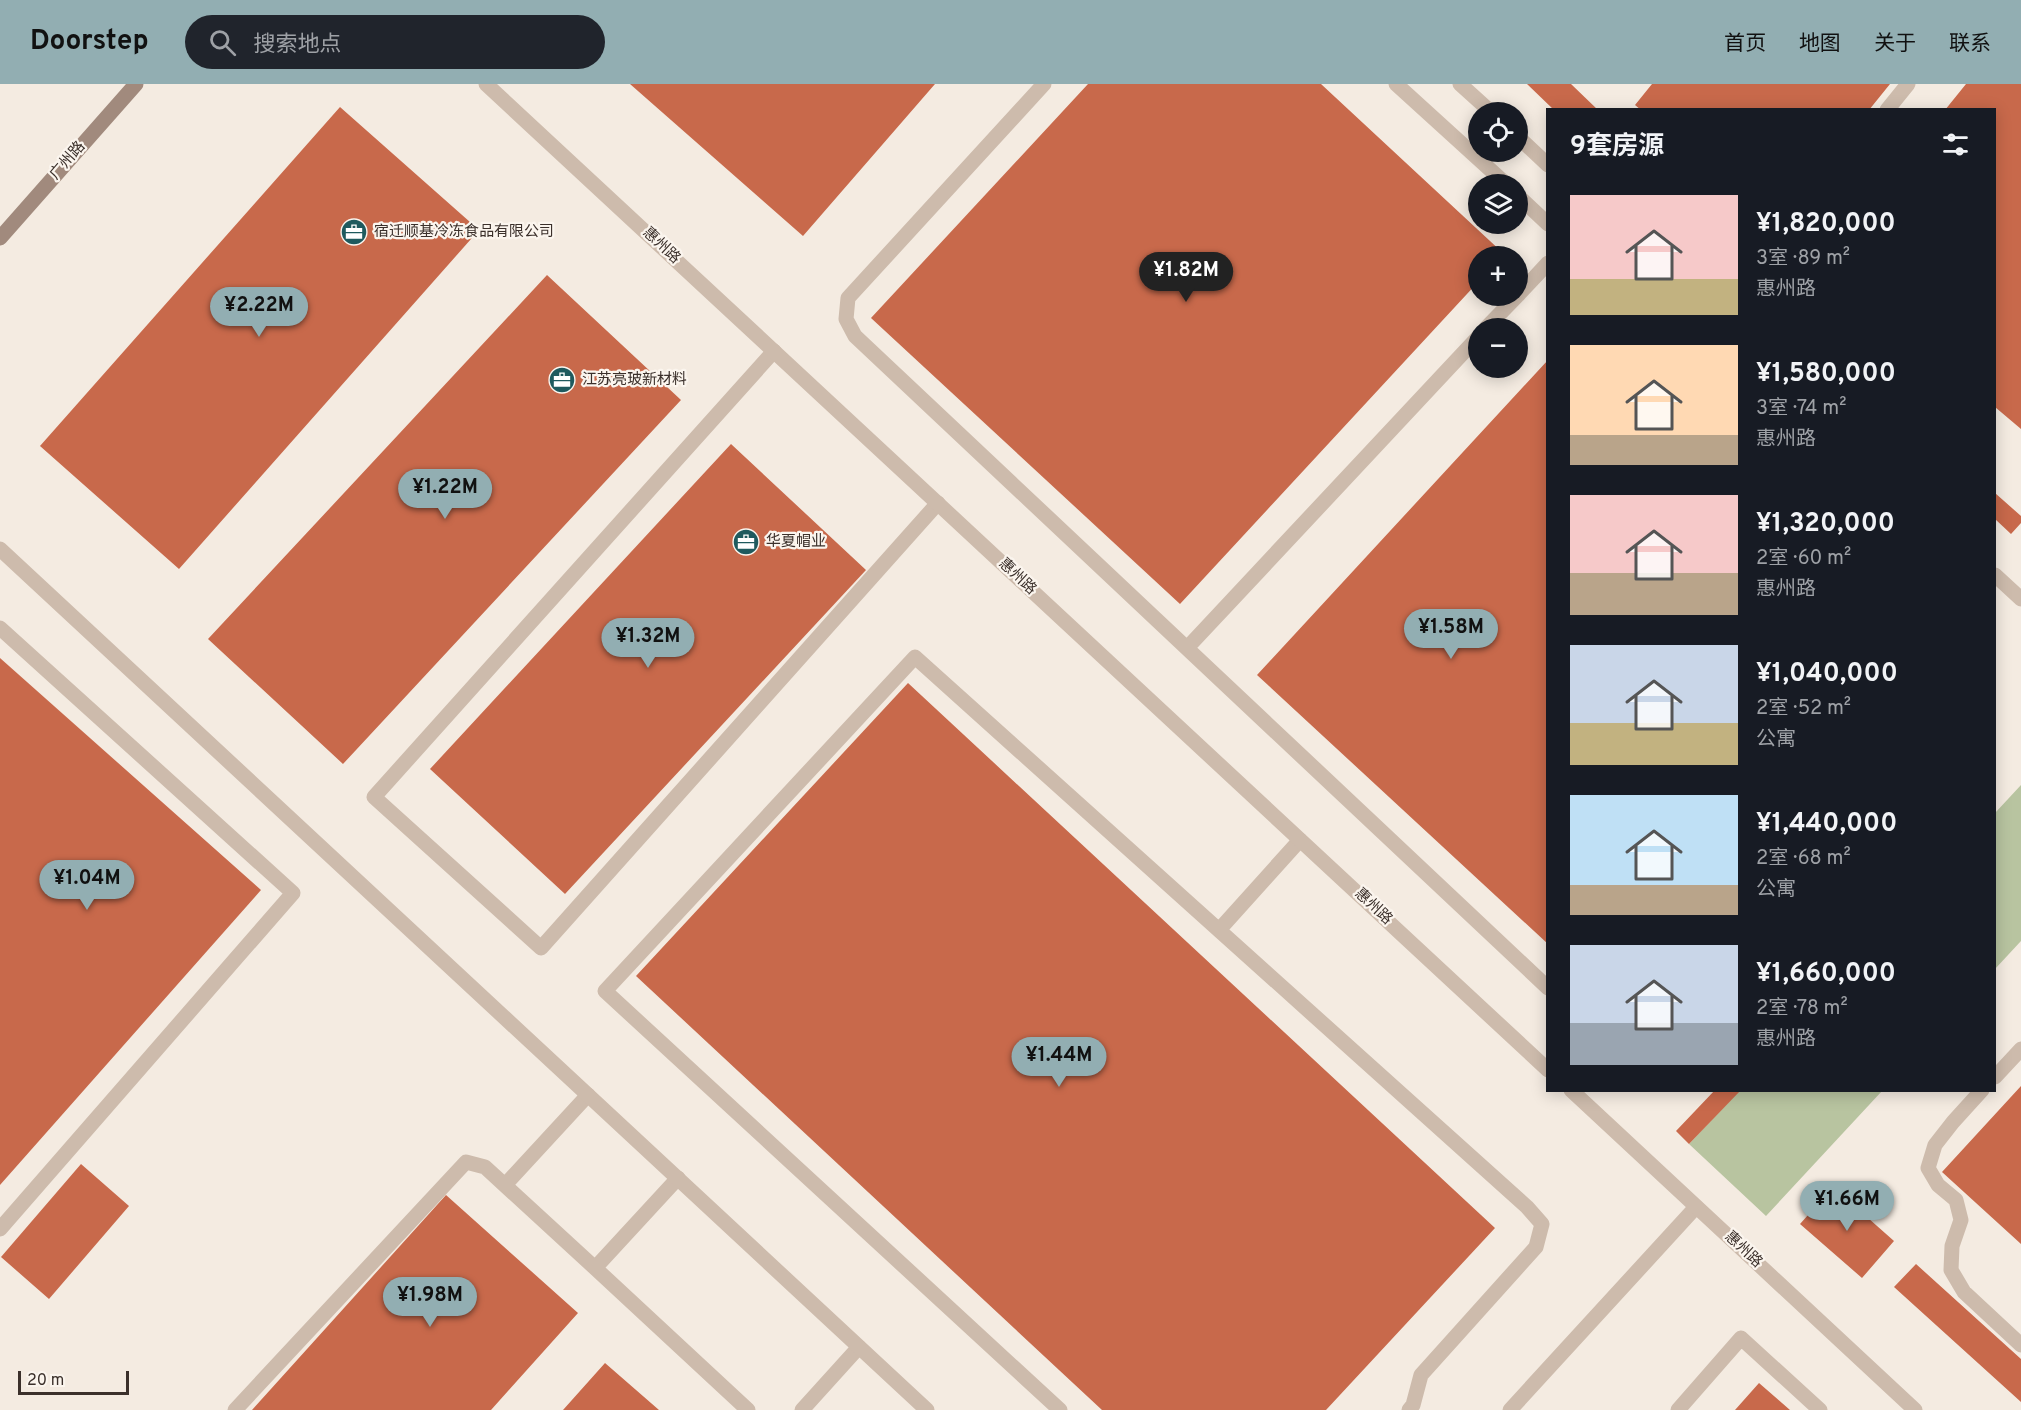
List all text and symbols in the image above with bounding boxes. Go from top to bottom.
search box [185,15,605,69]
text: Doorstep [30,24,149,60]
icon: search [206,26,239,59]
text: 首页 [1724,31,1766,58]
text: 地图 [1799,31,1841,58]
text: 关于 [1874,31,1916,58]
text: 联系 [1949,31,1991,58]
text: 搜索地点 [254,32,342,59]
map controls [1468,102,1528,378]
button: locate [1468,102,1528,162]
icon: filters [1939,128,1972,161]
text: 9套房源 [1570,131,1664,164]
street label: 广州路 [45,137,90,184]
button: layers [1468,174,1528,234]
text: ¥1,820,000 [1756,208,1896,241]
office icon: 宿迁顺基冷冻食品有限公司 [339,217,369,247]
icon: home [1618,219,1690,291]
place label: 宿迁顺基冷冻食品有限公司 [374,223,554,242]
street label: 惠州路 [638,223,685,268]
button: + [1468,246,1528,306]
text: 3室 · 89 m² [1756,246,1850,272]
pin: ¥1.82M [1137,252,1235,303]
text: ¥1.82M [1153,258,1219,284]
text: 惠州路 [1756,277,1816,303]
pin: ¥2.22M [210,287,308,338]
text: ¥2.22M [224,293,294,319]
button: − [1468,318,1528,378]
text: ¥1,580,000 [1756,358,1896,391]
office icon: 江苏亮玻新材料 [547,365,577,395]
icon: home [1618,369,1690,441]
place label: 江苏亮玻新材料 [582,370,687,390]
text: 3室 · 74 m² [1756,396,1846,422]
text: 惠州路 [1756,427,1816,453]
pin: ¥1.22M [396,469,494,520]
text: ¥1.22M [412,475,478,501]
text: ¥1,320,000 [1756,508,1895,541]
icon: home [1618,519,1690,591]
office icon: 华夏帽业 [731,527,761,557]
place label: 华夏帽业 [766,532,826,552]
text: 2室 · 60 m² [1756,546,1851,572]
street label: 惠州路 [994,554,1041,599]
text: 惠州路 [1756,577,1816,603]
pin: ¥1.58M [1402,609,1500,660]
text: ¥1.58M [1418,615,1484,641]
pin: ¥1.32M [599,618,697,669]
text: ¥1.32M [615,624,681,650]
text: ¥1,040,000 [1756,658,1898,691]
icon: home [1618,669,1690,741]
text: 2室 · 52 m² [1756,696,1851,722]
text: 公寓 [1756,727,1796,753]
text: ¥1,440,000 [1756,808,1897,841]
icon: home [1618,819,1690,891]
text: 2室 · 68 m² [1756,846,1851,872]
pin: ¥1.04M [38,860,136,911]
text: ¥1.04M [53,866,121,892]
text: 公寓 [1756,877,1796,903]
street label: 惠州路 [1350,884,1397,929]
text: ¥1,660,000 [1756,958,1896,991]
icon: home [1618,969,1690,1041]
text: 2室 · 78 m² [1756,996,1848,1022]
text: 惠州路 [1756,1027,1816,1053]
pin: ¥1.44M [1010,1037,1108,1088]
text: ¥1.44M [1026,1043,1093,1069]
pin: ¥1.66M [1798,1181,1896,1232]
text: ¥1.66M [1814,1187,1880,1213]
street label: 惠州路 [1720,1227,1767,1272]
pin: ¥1.98M [381,1277,479,1328]
text: ¥1.98M [397,1283,463,1309]
scale bar [18,1368,129,1396]
text: 20 m [27,1371,64,1391]

